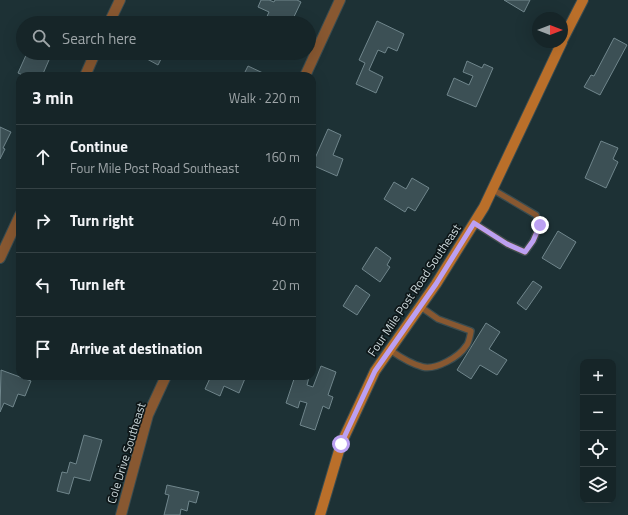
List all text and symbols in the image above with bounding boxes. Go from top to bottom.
north arrow [532,12,568,48]
search box [16,16,316,60]
icon: search [30,27,52,49]
text: Search here [62,27,136,50]
text: 3 min [32,85,73,111]
text: Walk · 220 m [229,88,300,108]
text: Continue [70,135,128,158]
icon: ahead [32,146,54,168]
text: 160 m [264,147,300,167]
text: Four Mile Post Road Southeast [70,158,239,178]
text: Turn right [70,209,134,232]
icon: right [32,210,54,232]
text: 40 m [272,211,300,231]
route end [531,216,549,234]
street label: Four Mile Post Road Southeast [363,219,466,360]
text: Turn left [70,273,125,296]
icon: left [32,274,54,296]
text: 20 m [272,275,300,295]
text: Arrive at destination [70,337,203,360]
icon: arrive [32,338,54,360]
map controls [580,359,616,503]
button: + [580,359,616,395]
button: − [580,395,616,431]
street label: Cole Drive Southeast [102,399,151,506]
button: locate [580,431,616,467]
route start [332,435,350,453]
button: layers [580,467,616,503]

